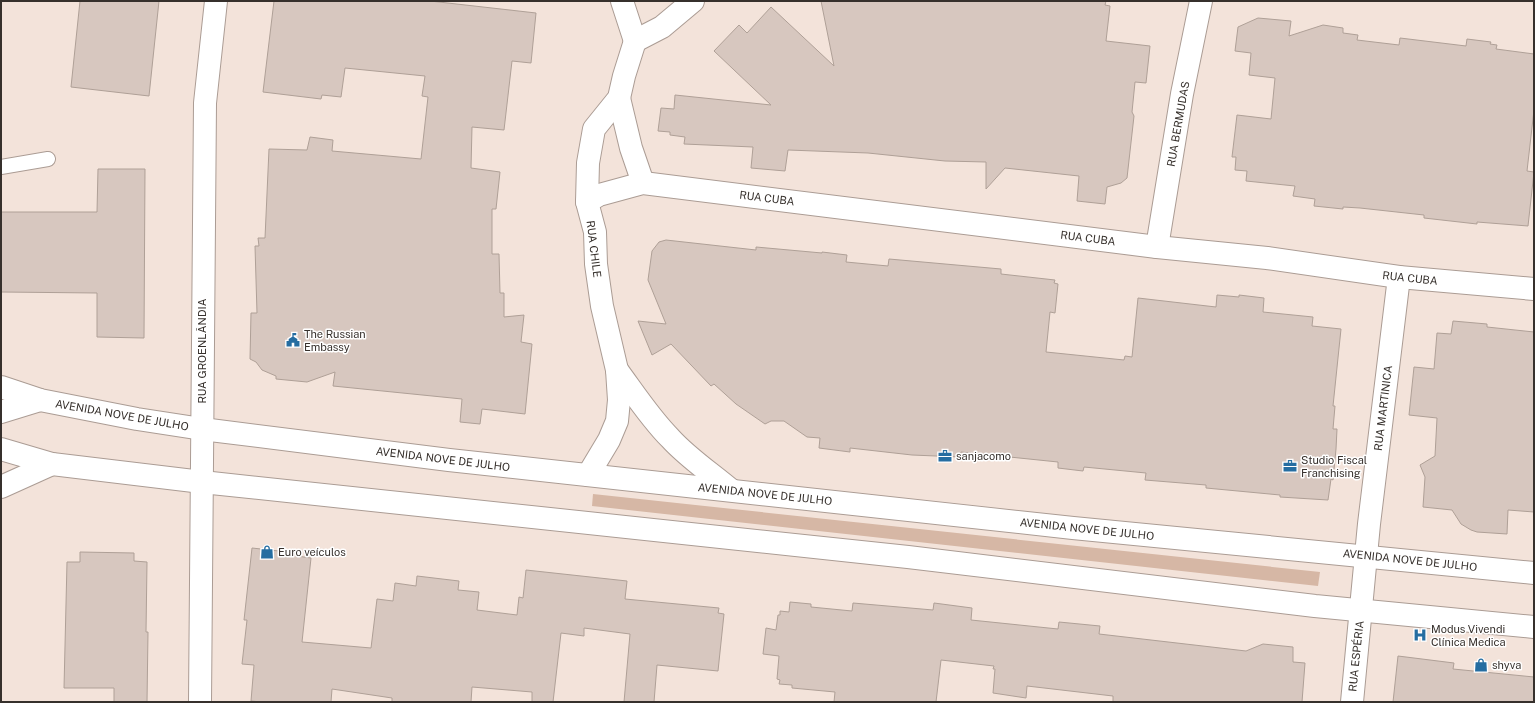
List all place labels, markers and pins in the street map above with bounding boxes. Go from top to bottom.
place label: The Russian Embassy [304,328,366,353]
public building icon: The Russian Embassy [285,332,301,348]
office icon: sanjacomo [937,448,953,464]
place label: sanjacomo [956,450,1011,462]
place label: Studio Fiscal Franchising [1301,454,1367,479]
office icon: Studio Fiscal Franchising [1282,458,1298,474]
shop icon: Euro veículos [259,544,275,560]
place label: Euro veículos [278,546,346,558]
place label: Modus Vivendi Clínica Medica [1431,623,1506,648]
hospital icon: Modus Vivendi Clínica Medica [1412,627,1428,643]
shop icon: shyva [1473,657,1489,673]
place label: shyva [1492,659,1521,671]

